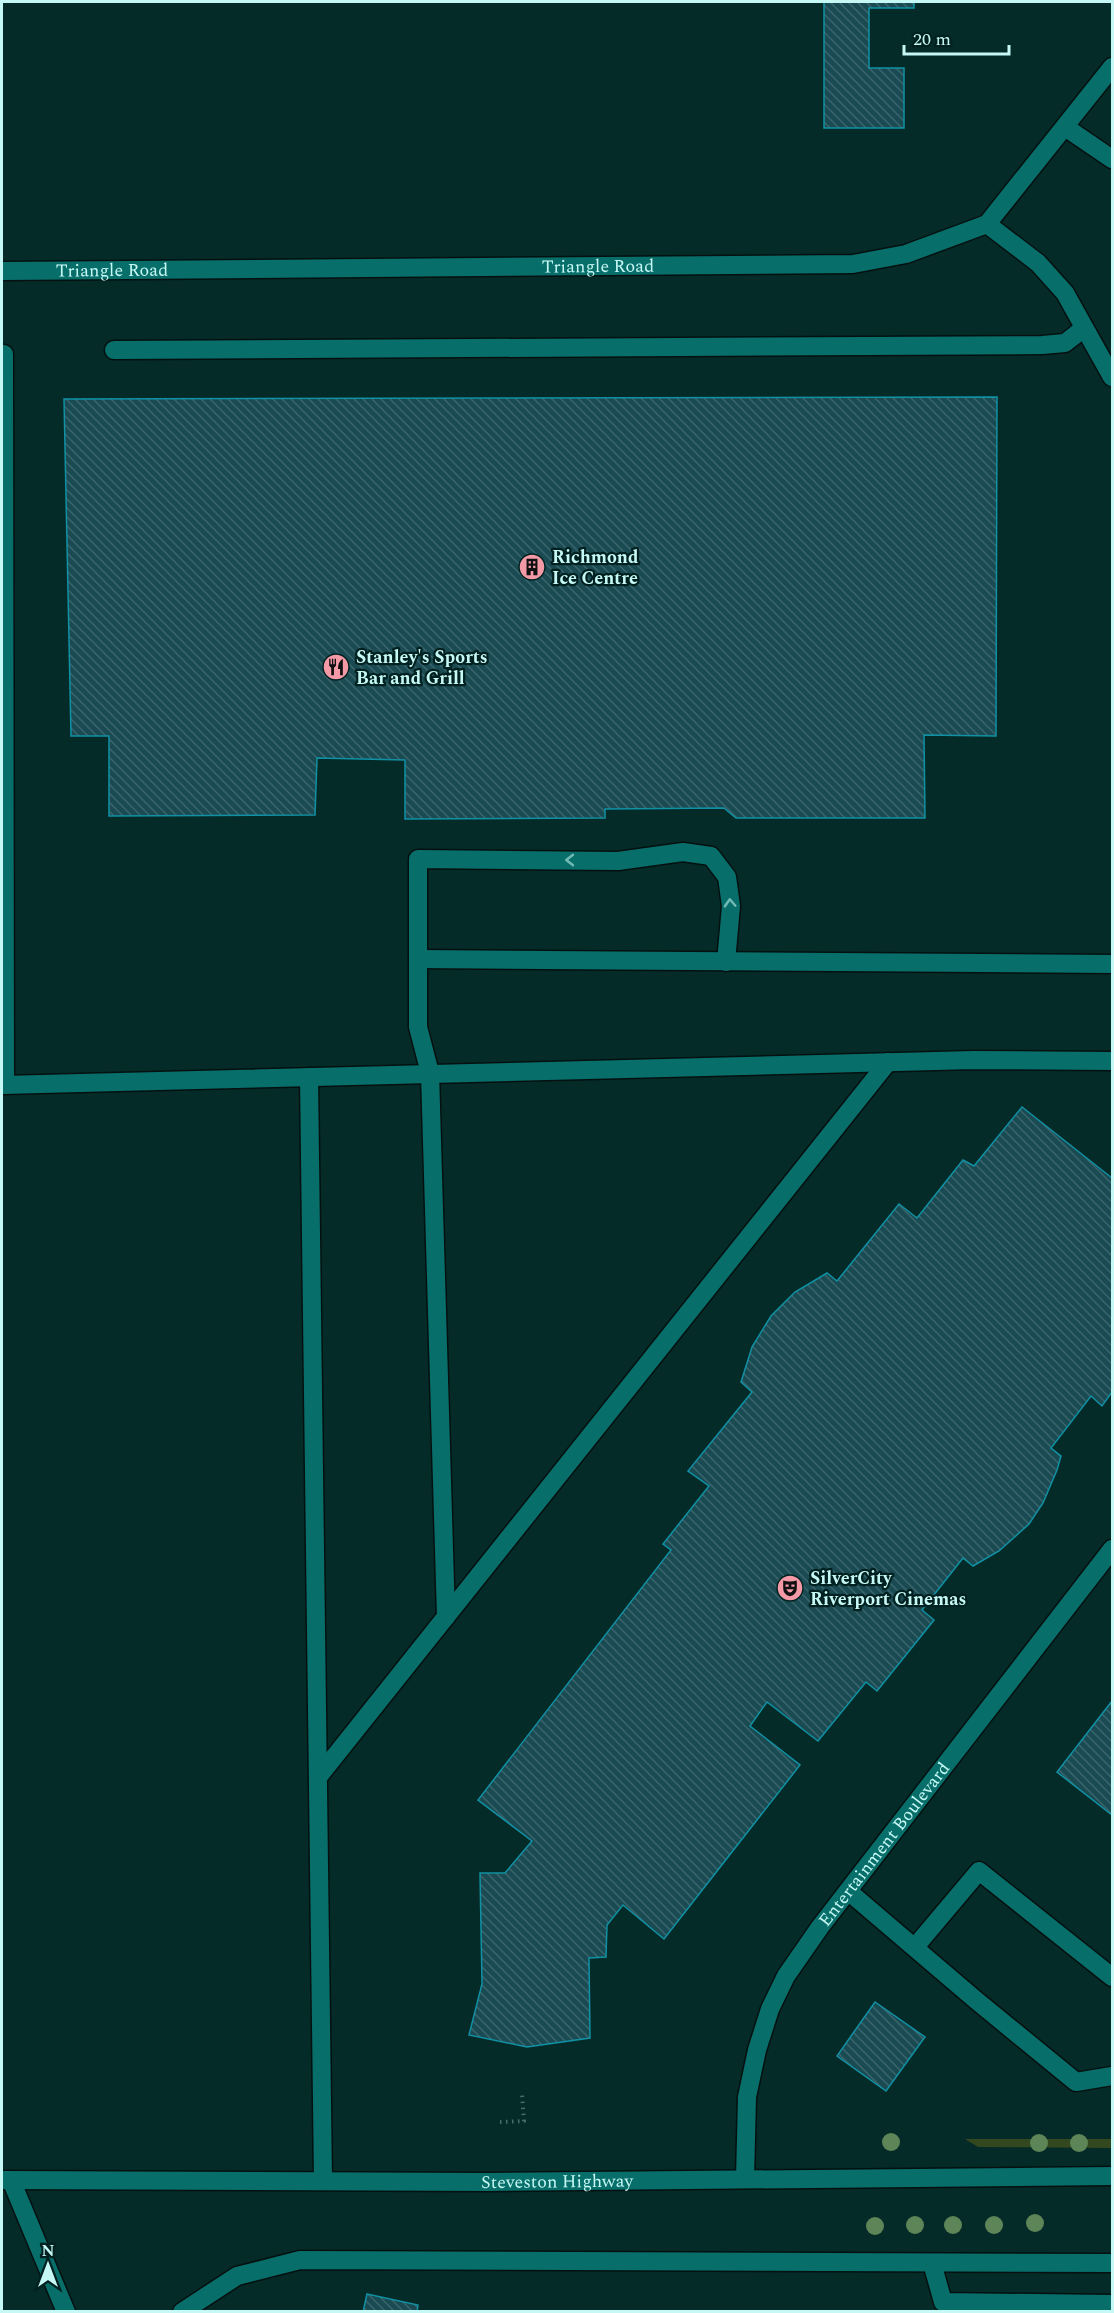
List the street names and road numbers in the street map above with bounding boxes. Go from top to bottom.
street label: Triangle Road [542,253,654,281]
street label: Triangle Road [56,257,168,285]
street label: Entertainment Boulevard [812,1756,957,1933]
street label: Steveston Highway [481,2168,634,2196]

